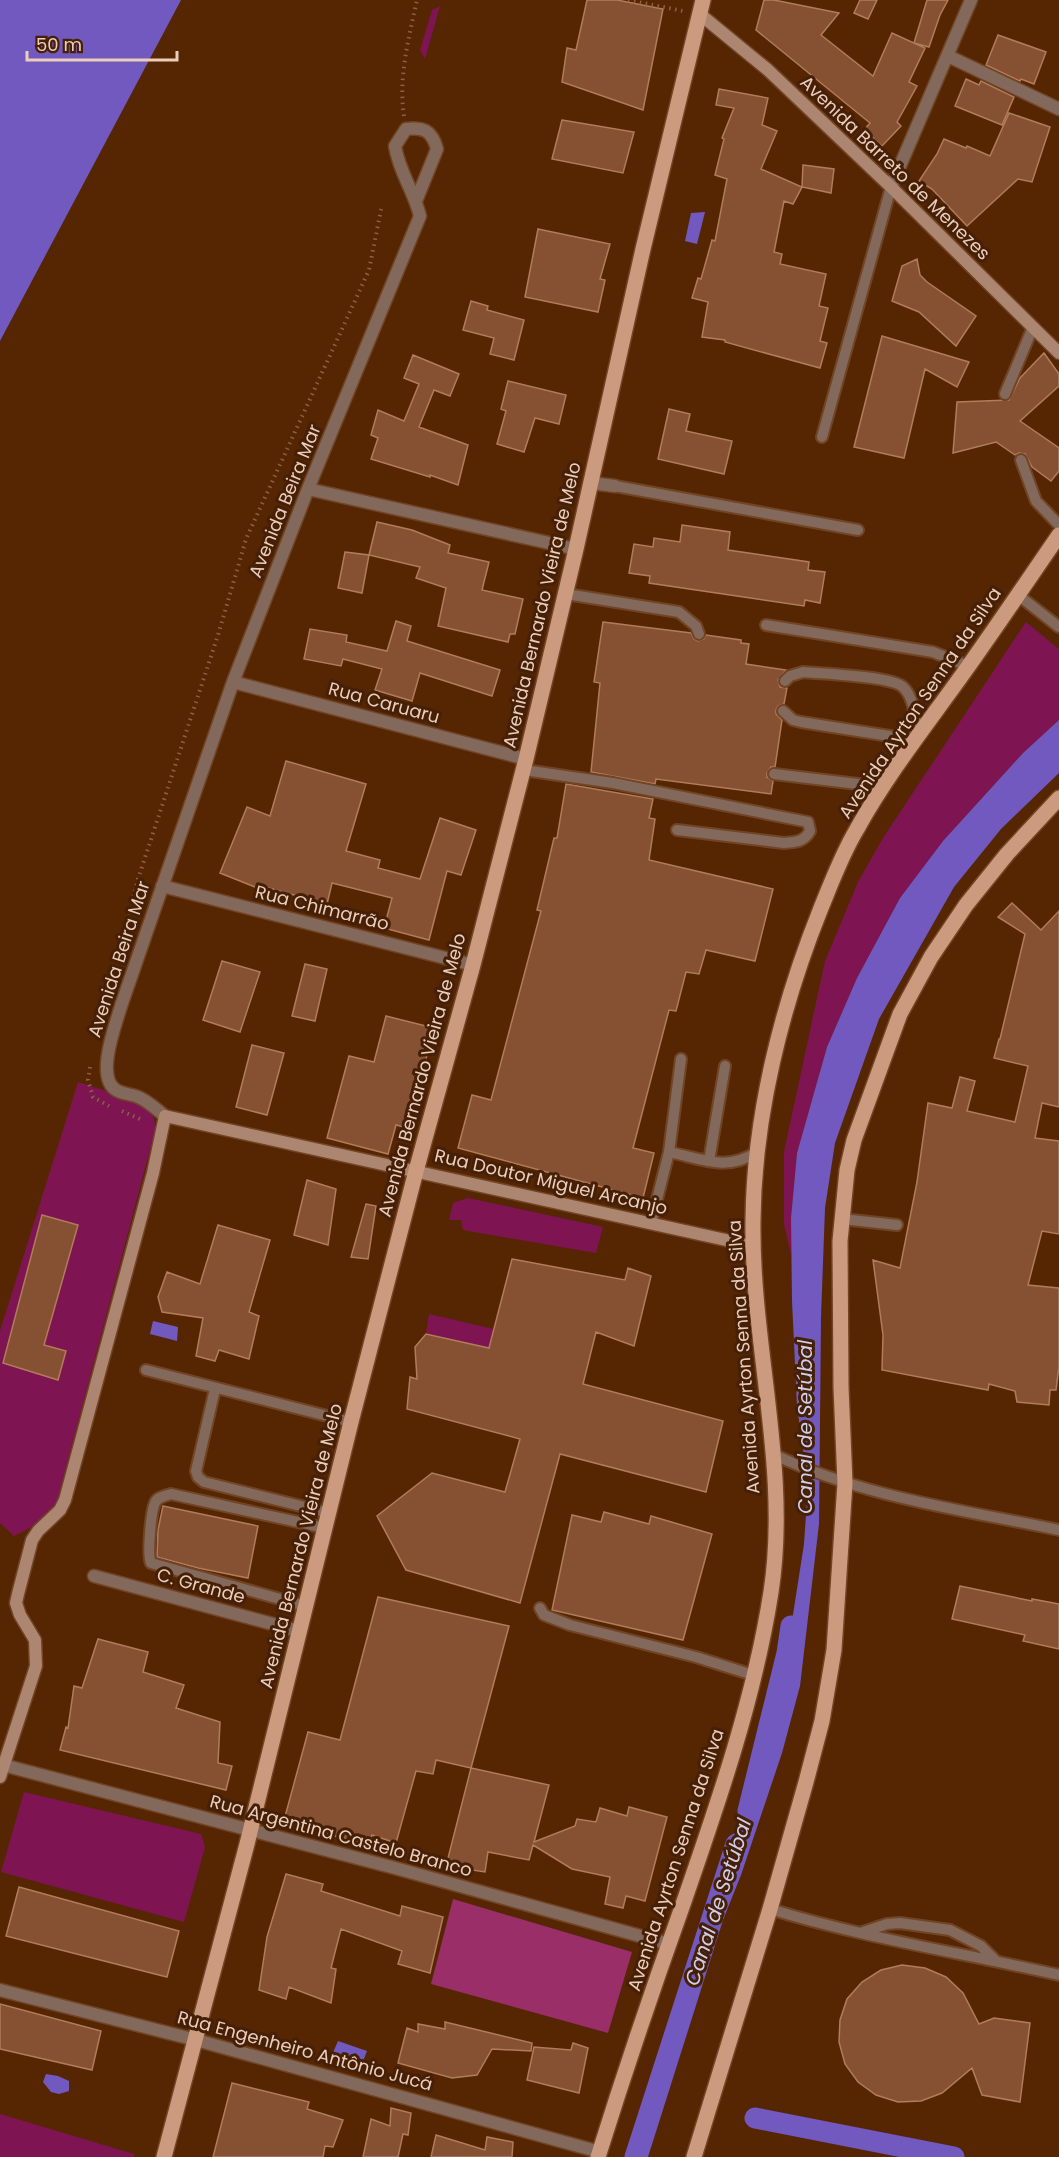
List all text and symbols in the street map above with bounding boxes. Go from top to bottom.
scale bar [27,24,177,62]
text: 50 m [36,32,82,57]
street label: Avenida Barreto de Menezes [795,70,996,265]
street label: Avenida Beira Mar [242,420,327,581]
street label: Avenida Bernardo Vieira de Melo [496,459,587,750]
street label: Avenida Ayrton Senna da Silva [832,582,1007,823]
street label: Rua Caruaru [326,676,442,729]
street label: Avenida Beira Mar [81,877,156,1040]
street label: Rua Chimarrão [253,879,392,936]
street label: Avenida Bernardo Vieira de Melo [372,930,471,1220]
street label: Rua Doutor Miguel Arcanjo [432,1143,670,1220]
street label: Avenida Ayrton Senna da Silva [721,1219,766,1495]
water label: Canal de Setúbal [791,1340,819,1514]
street label: Avenida Bernardo Vieira de Melo [253,1401,348,1691]
street label: C. Grande [154,1562,248,1609]
street label: Avenida Ayrton Senna da Silva [621,1725,730,1994]
street label: Rua Argentina Castelo Branco [207,1788,475,1883]
water label: Canal de Setúbal [678,1815,758,1989]
street label: Rua Engenheiro Antônio Jucá [175,2004,436,2097]

